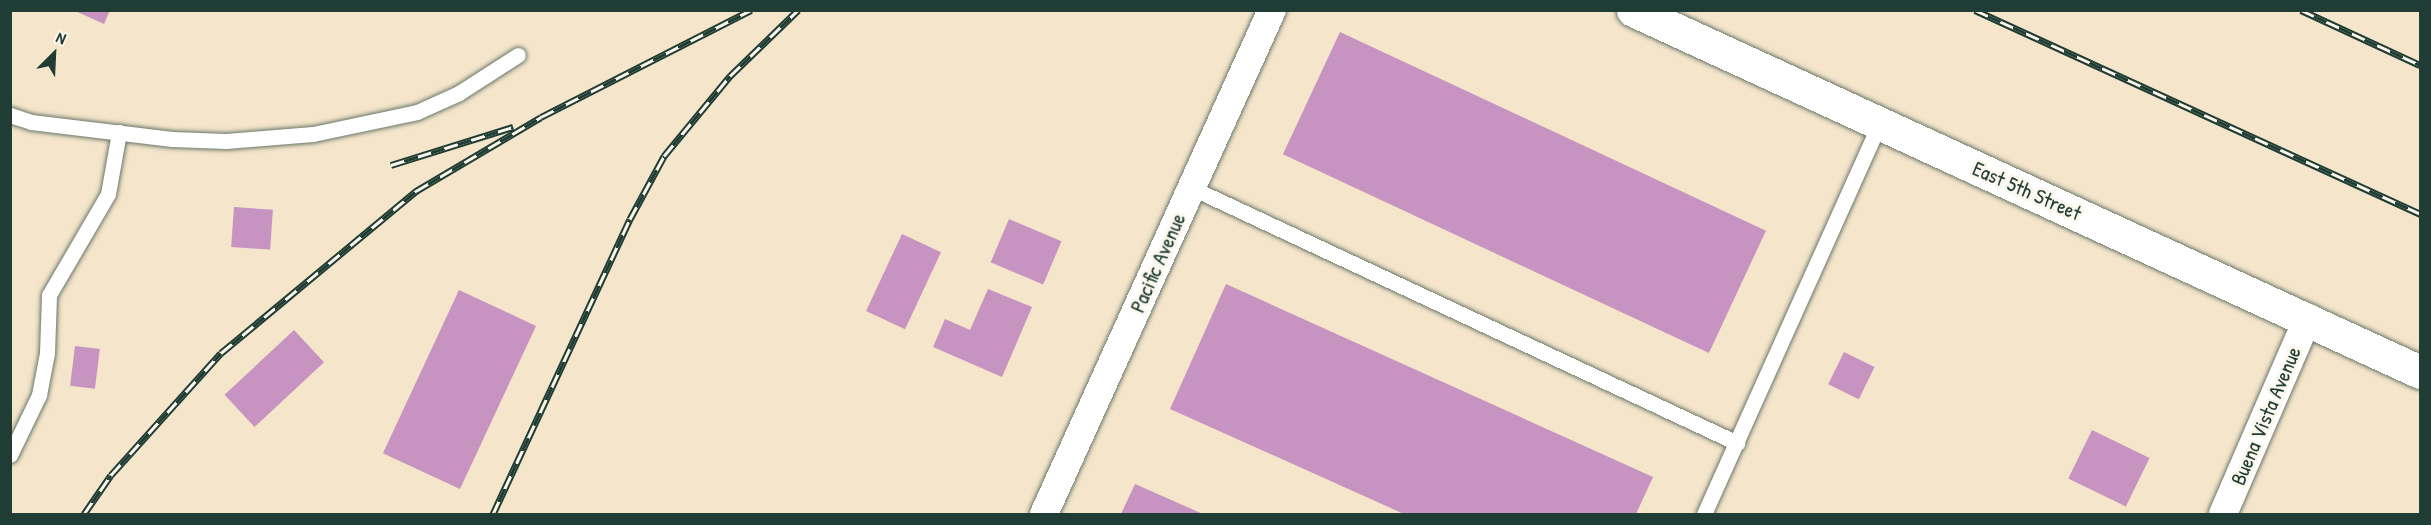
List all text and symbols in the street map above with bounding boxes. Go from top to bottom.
north arrow [24,24,84,84]
text: N [53,26,70,49]
street label: East 5th Street [1969,156,2085,226]
street label: Pacific Avenue [1125,210,1191,316]
street label: Buena Vista Avenue [2225,343,2307,489]

